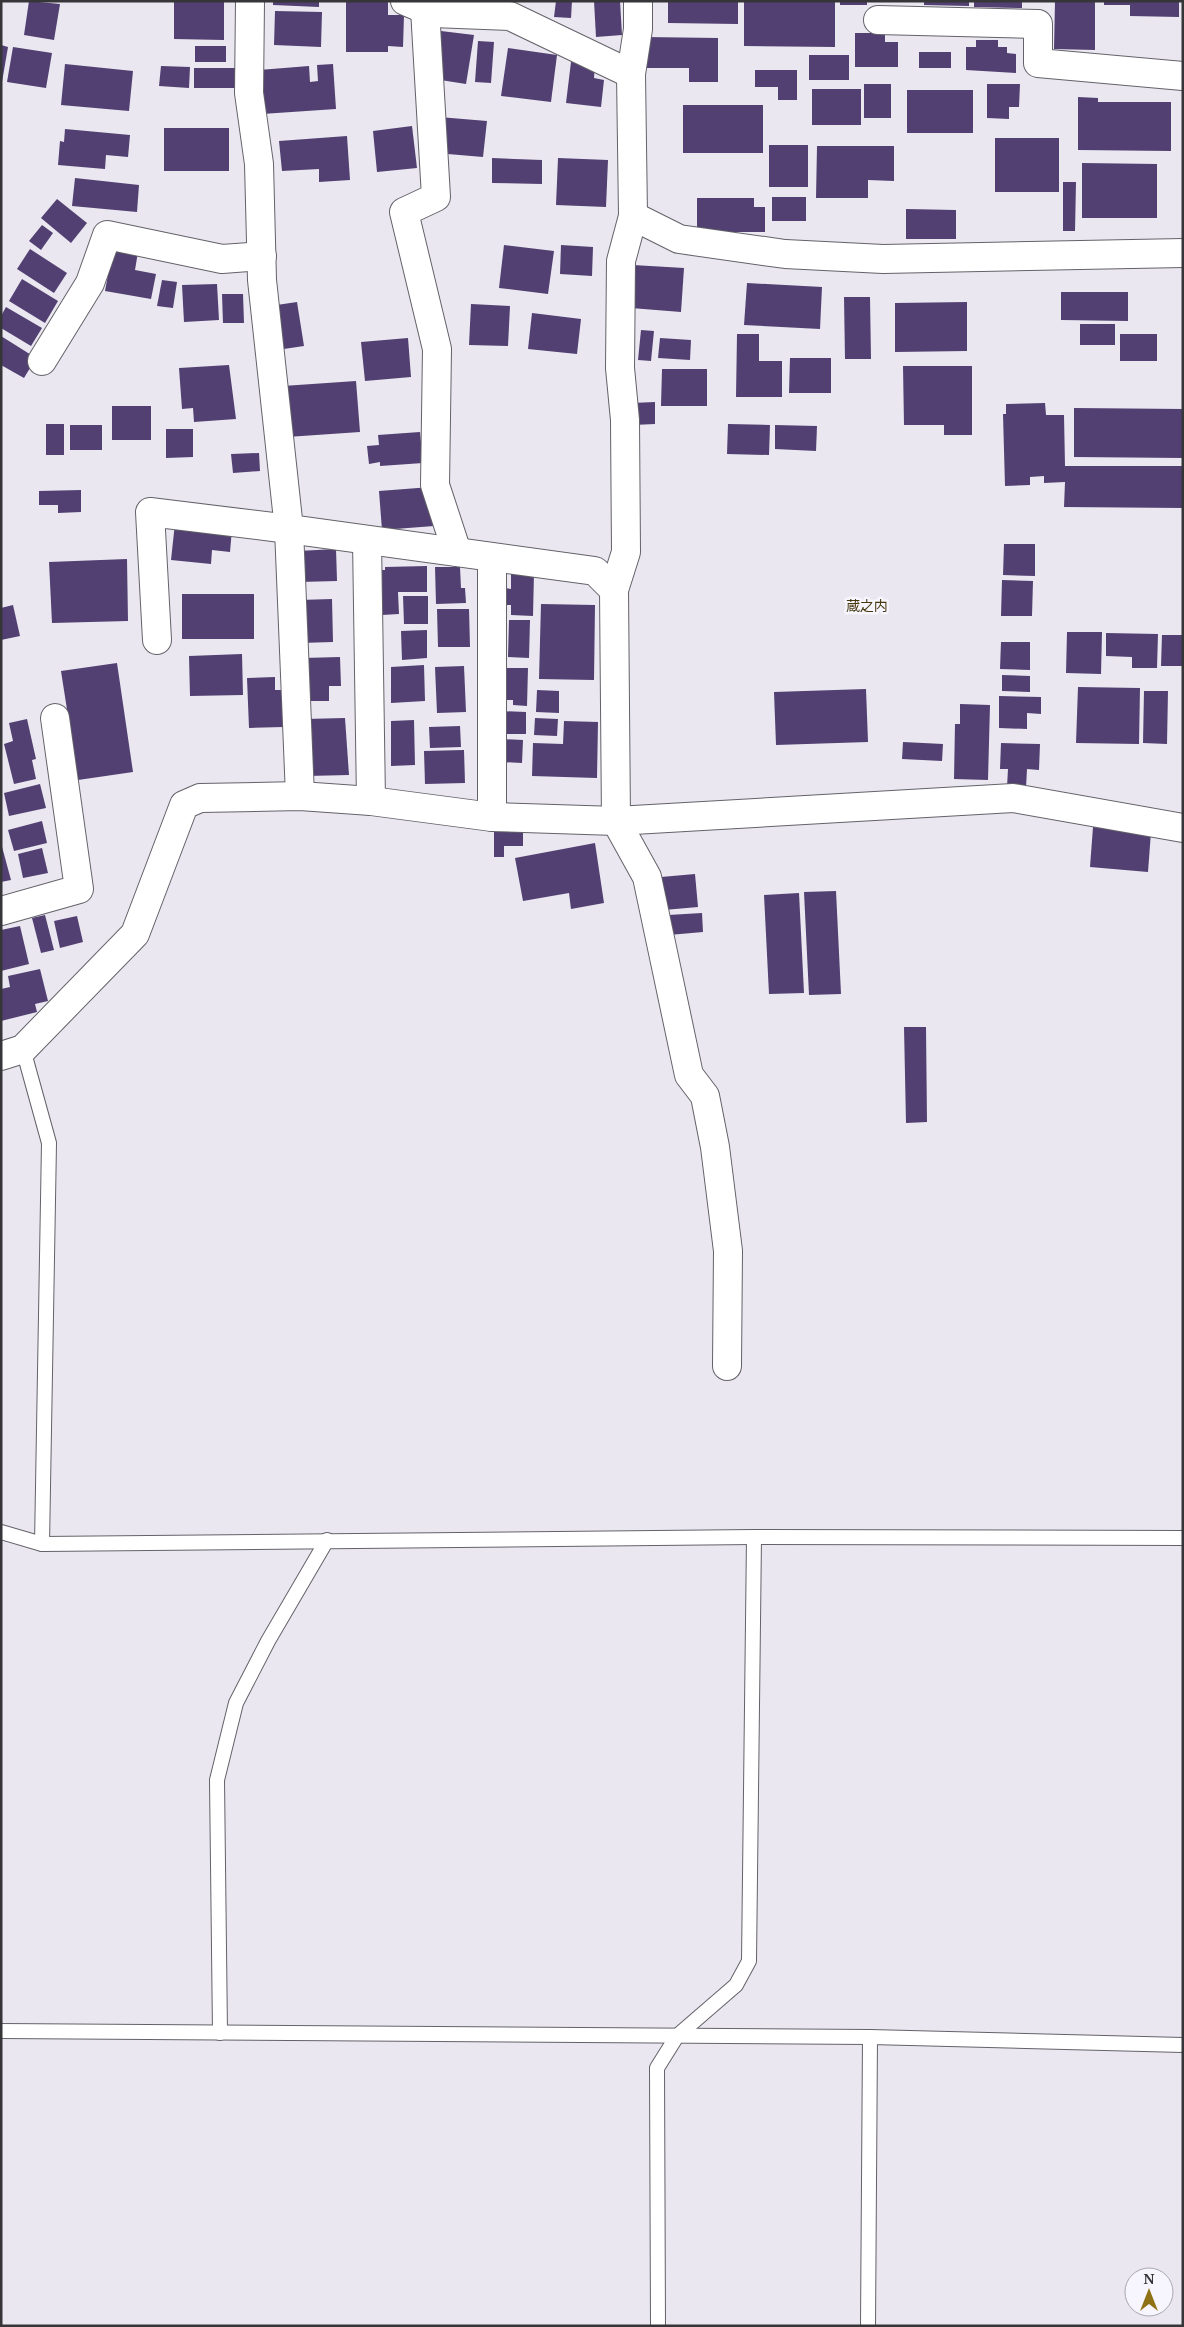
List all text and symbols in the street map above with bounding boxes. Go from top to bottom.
district label: 蔵之内 [846,596,888,615]
north arrow [1124,2267,1174,2317]
text: N [1143,2269,1155,2288]

